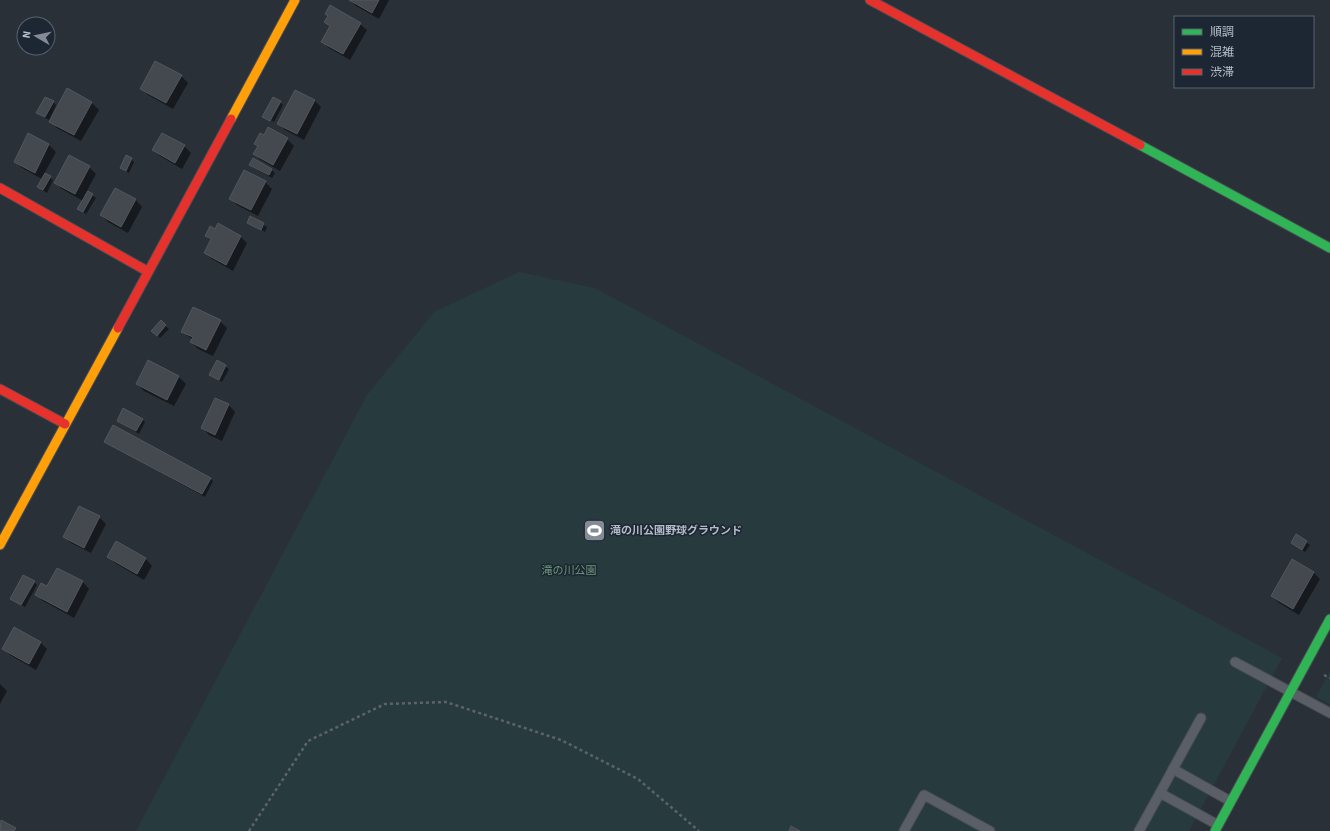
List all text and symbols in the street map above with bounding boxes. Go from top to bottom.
north arrow [16,16,56,56]
legend [1174,16,1314,88]
text: 順調 [1210,24,1234,41]
text: N [19,30,35,39]
text: 混雑 [1210,44,1234,61]
text: 渋滞 [1210,64,1234,81]
sports icon: 滝の川公園野球グラウンド [581,517,607,543]
place label: 滝の川公園野球グラウンド [610,523,742,538]
park label: 滝の川公園 [542,563,597,578]

